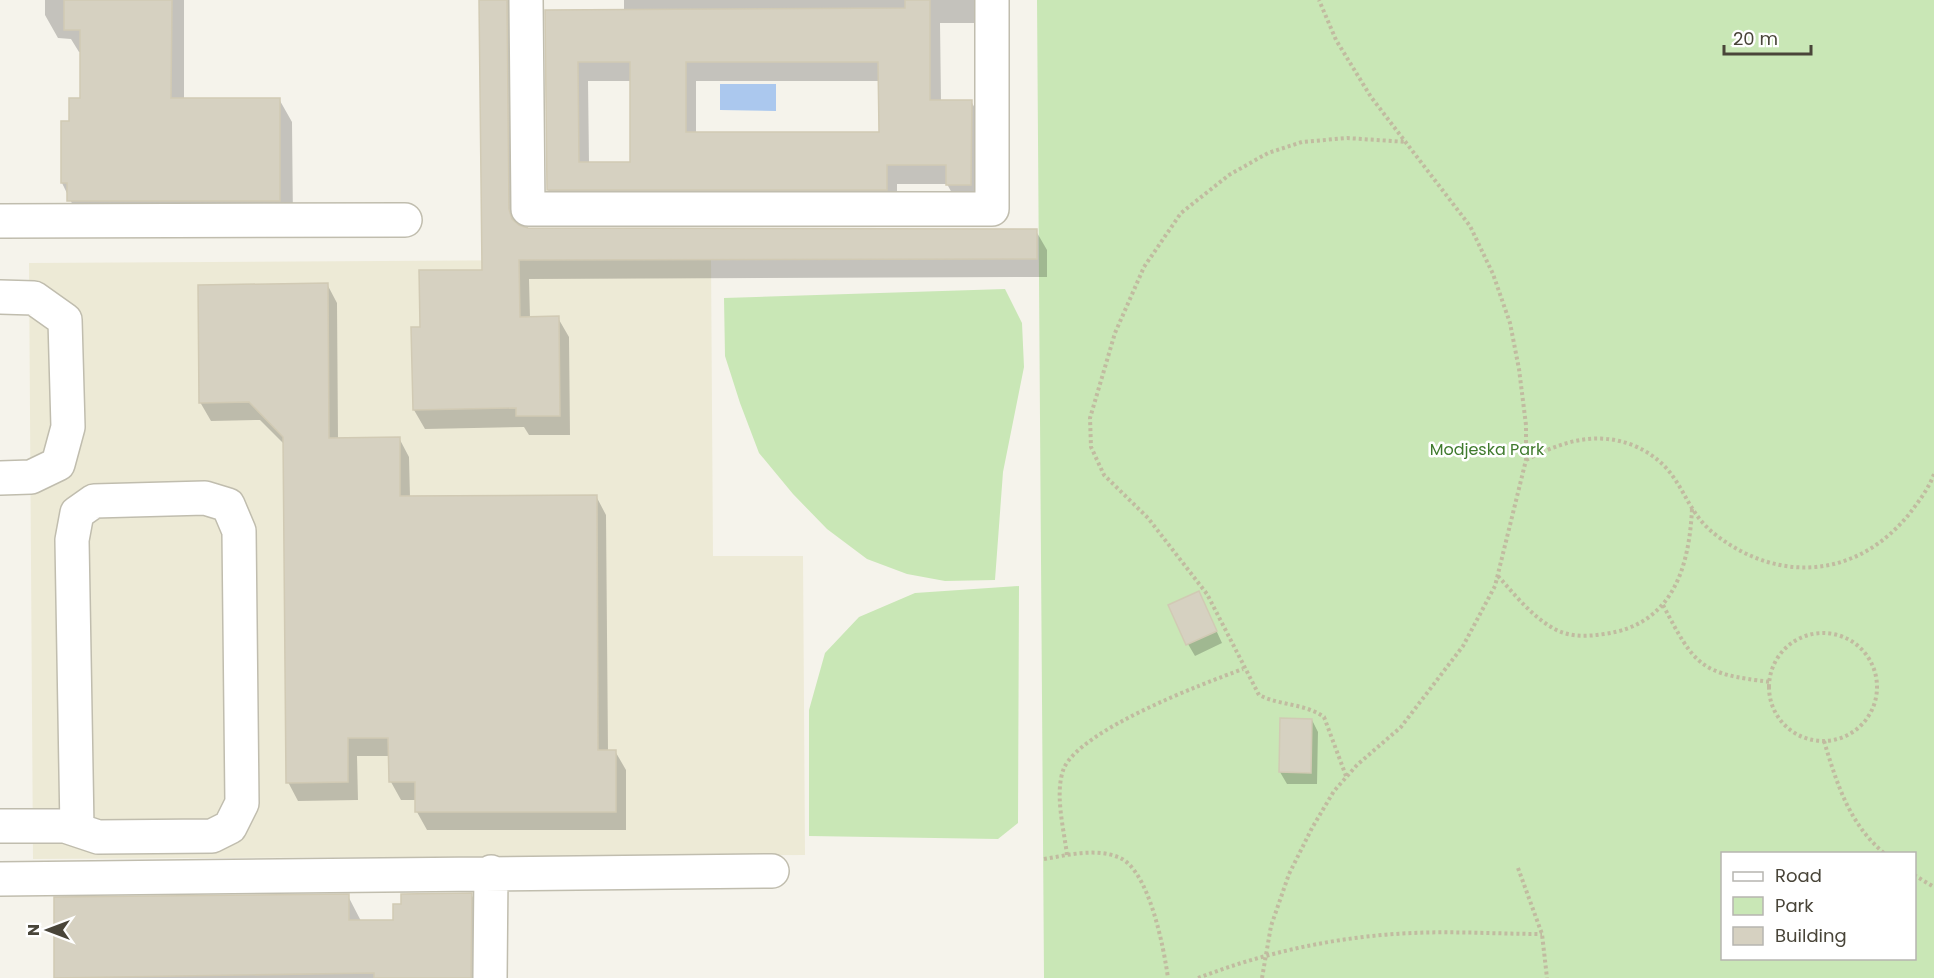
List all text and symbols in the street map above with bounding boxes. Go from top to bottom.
scale bar [1724,18,1811,56]
text: 20 m [1733,26,1778,51]
park label: Modjeska Park [1430,438,1545,461]
legend [1721,852,1916,960]
text: Road [1775,863,1822,888]
text: Park [1775,893,1814,918]
north arrow [18,900,78,960]
text: Building [1775,923,1847,948]
text: N [22,924,45,936]

